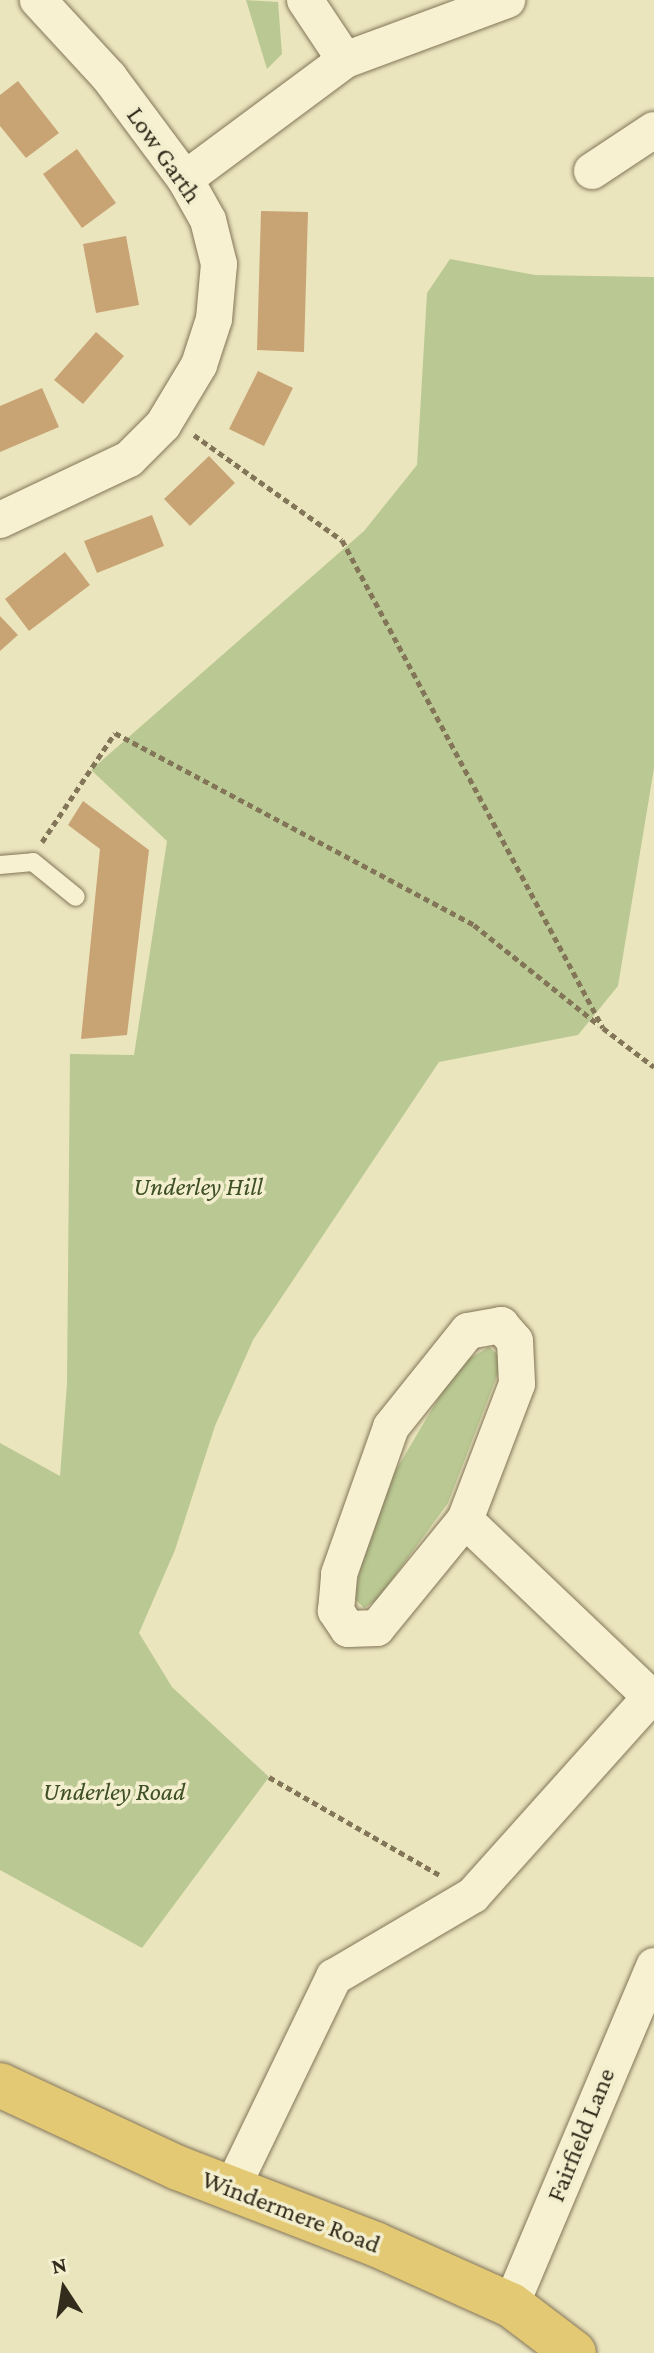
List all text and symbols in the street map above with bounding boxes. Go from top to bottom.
street label: Low Garth [120,101,208,209]
park label: Underley Hill [133,1171,263,1203]
park label: Underley Road [43,1776,185,1808]
street label: Fairfield Lane [540,2064,622,2206]
street label: Windermere Road [197,2164,385,2260]
north arrow [24,2249,104,2329]
text: N [49,2251,69,2279]

